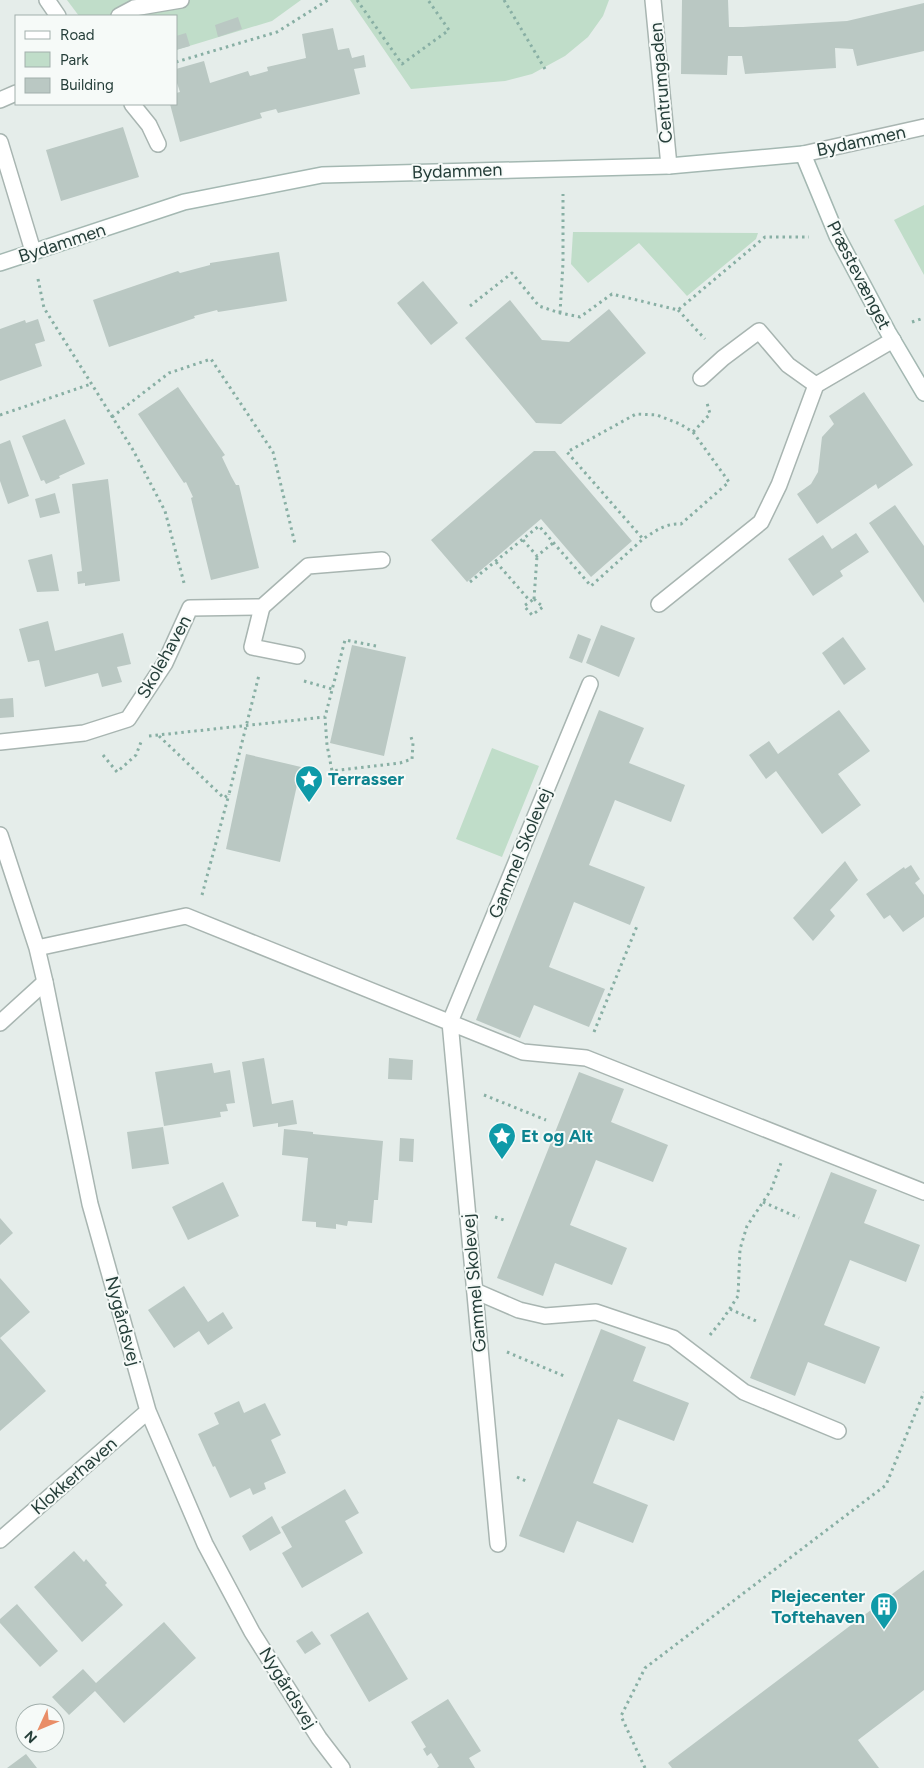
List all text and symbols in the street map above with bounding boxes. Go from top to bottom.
legend [15,15,178,105]
street label: Centrumgaden [645,22,677,144]
text: Road [60,26,95,44]
text: Park [60,51,89,69]
text: Building [60,76,114,94]
street label: Bydammen [814,121,908,161]
street label: Bydammen [411,158,503,184]
street label: Præstevænget [822,217,896,333]
street label: Bydammen [16,219,108,267]
street label: Skolehaven [132,611,196,703]
place icon: Terrasser [294,764,324,803]
place label: Terrasser [328,768,404,790]
street label: Gammel Skolevej [484,784,556,922]
place icon: Et og Alt [487,1121,517,1160]
place label: Et og Alt [521,1125,593,1147]
street label: Gammel Skolevej [457,1213,491,1353]
street label: Nygårdsvej [100,1274,146,1368]
street label: Klokkerhaven [27,1433,121,1519]
place label: Plejecenter Toftehaven [771,1585,865,1628]
building icon: Plejecenter Toftehaven [869,1591,899,1630]
street label: Nygårdsvej [254,1643,322,1733]
north arrow [15,1703,65,1753]
text: N [21,1727,41,1746]

